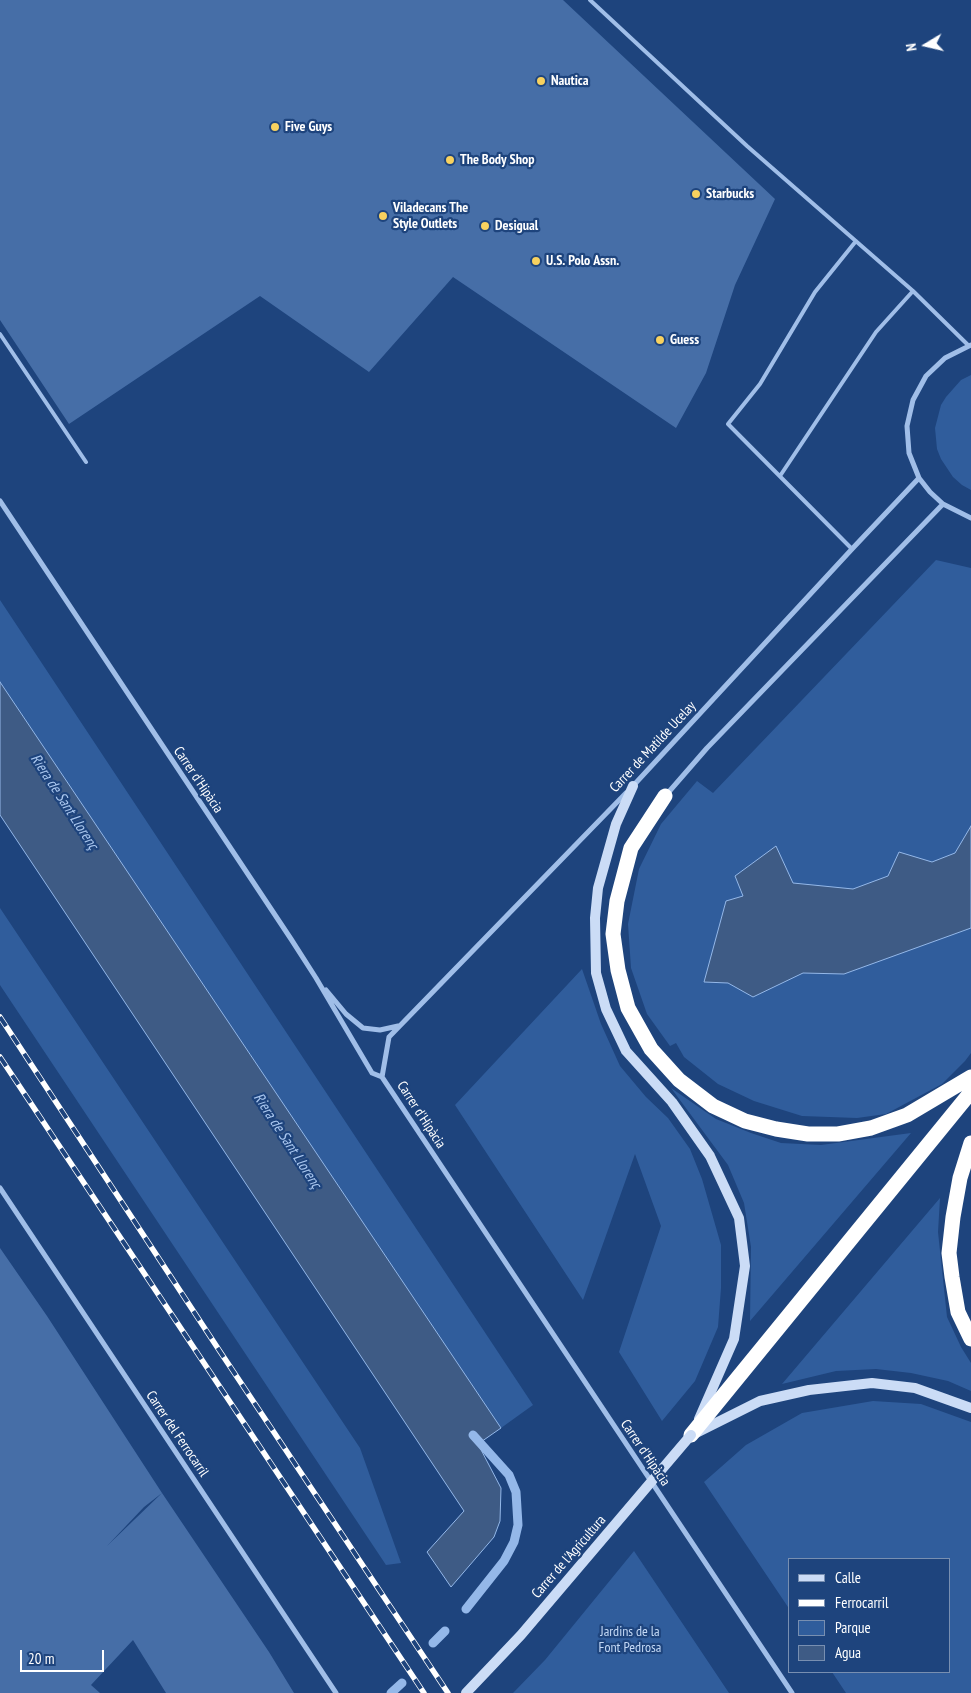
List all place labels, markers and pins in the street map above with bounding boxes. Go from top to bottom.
place label: Nautica [551,73,588,89]
marker: Nautica [535,75,547,87]
place label: Five Guys [285,119,332,135]
marker: Five Guys [269,121,281,133]
place label: The Body Shop [460,152,534,168]
marker: The Body Shop [444,154,456,166]
place label: Starbucks [706,186,754,202]
marker: Starbucks [690,188,702,200]
place label: Viladecans The Style Outlets [393,200,468,232]
marker: Viladecans The Style Outlets [377,210,389,222]
place label: Desigual [495,218,538,234]
marker: Desigual [479,220,491,232]
place label: U.S. Polo Assn. [546,253,619,269]
marker: U.S. Polo Assn. [530,255,542,267]
place label: Guess [670,332,699,348]
marker: Guess [654,334,666,346]

